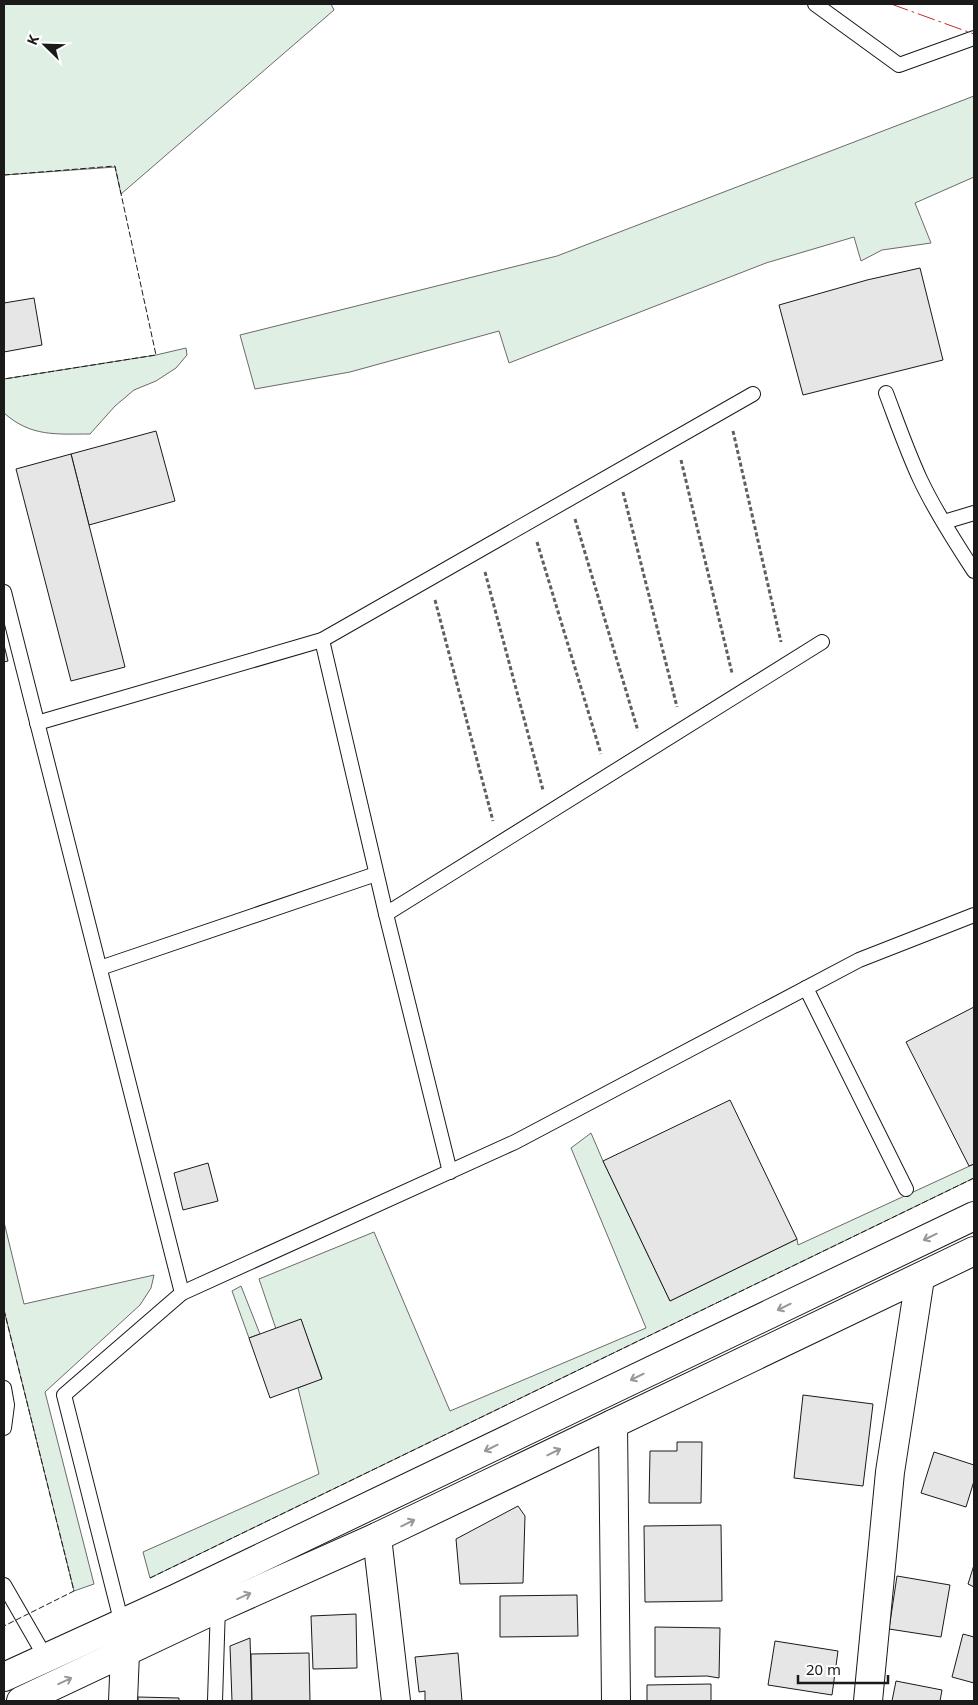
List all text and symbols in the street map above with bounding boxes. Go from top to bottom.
north arrow [20,20,70,70]
text: K [22,31,43,48]
one-way arrow [923,1233,938,1242]
one-way arrow [777,1303,792,1312]
one-way arrow [630,1373,645,1383]
one-way arrow [484,1443,499,1453]
one-way arrow [546,1447,561,1457]
one-way arrow [400,1518,415,1527]
one-way arrow [236,1591,251,1601]
scale bar [798,1652,888,1684]
text: 20 m [806,1659,841,1679]
one-way arrow [57,1675,72,1685]

